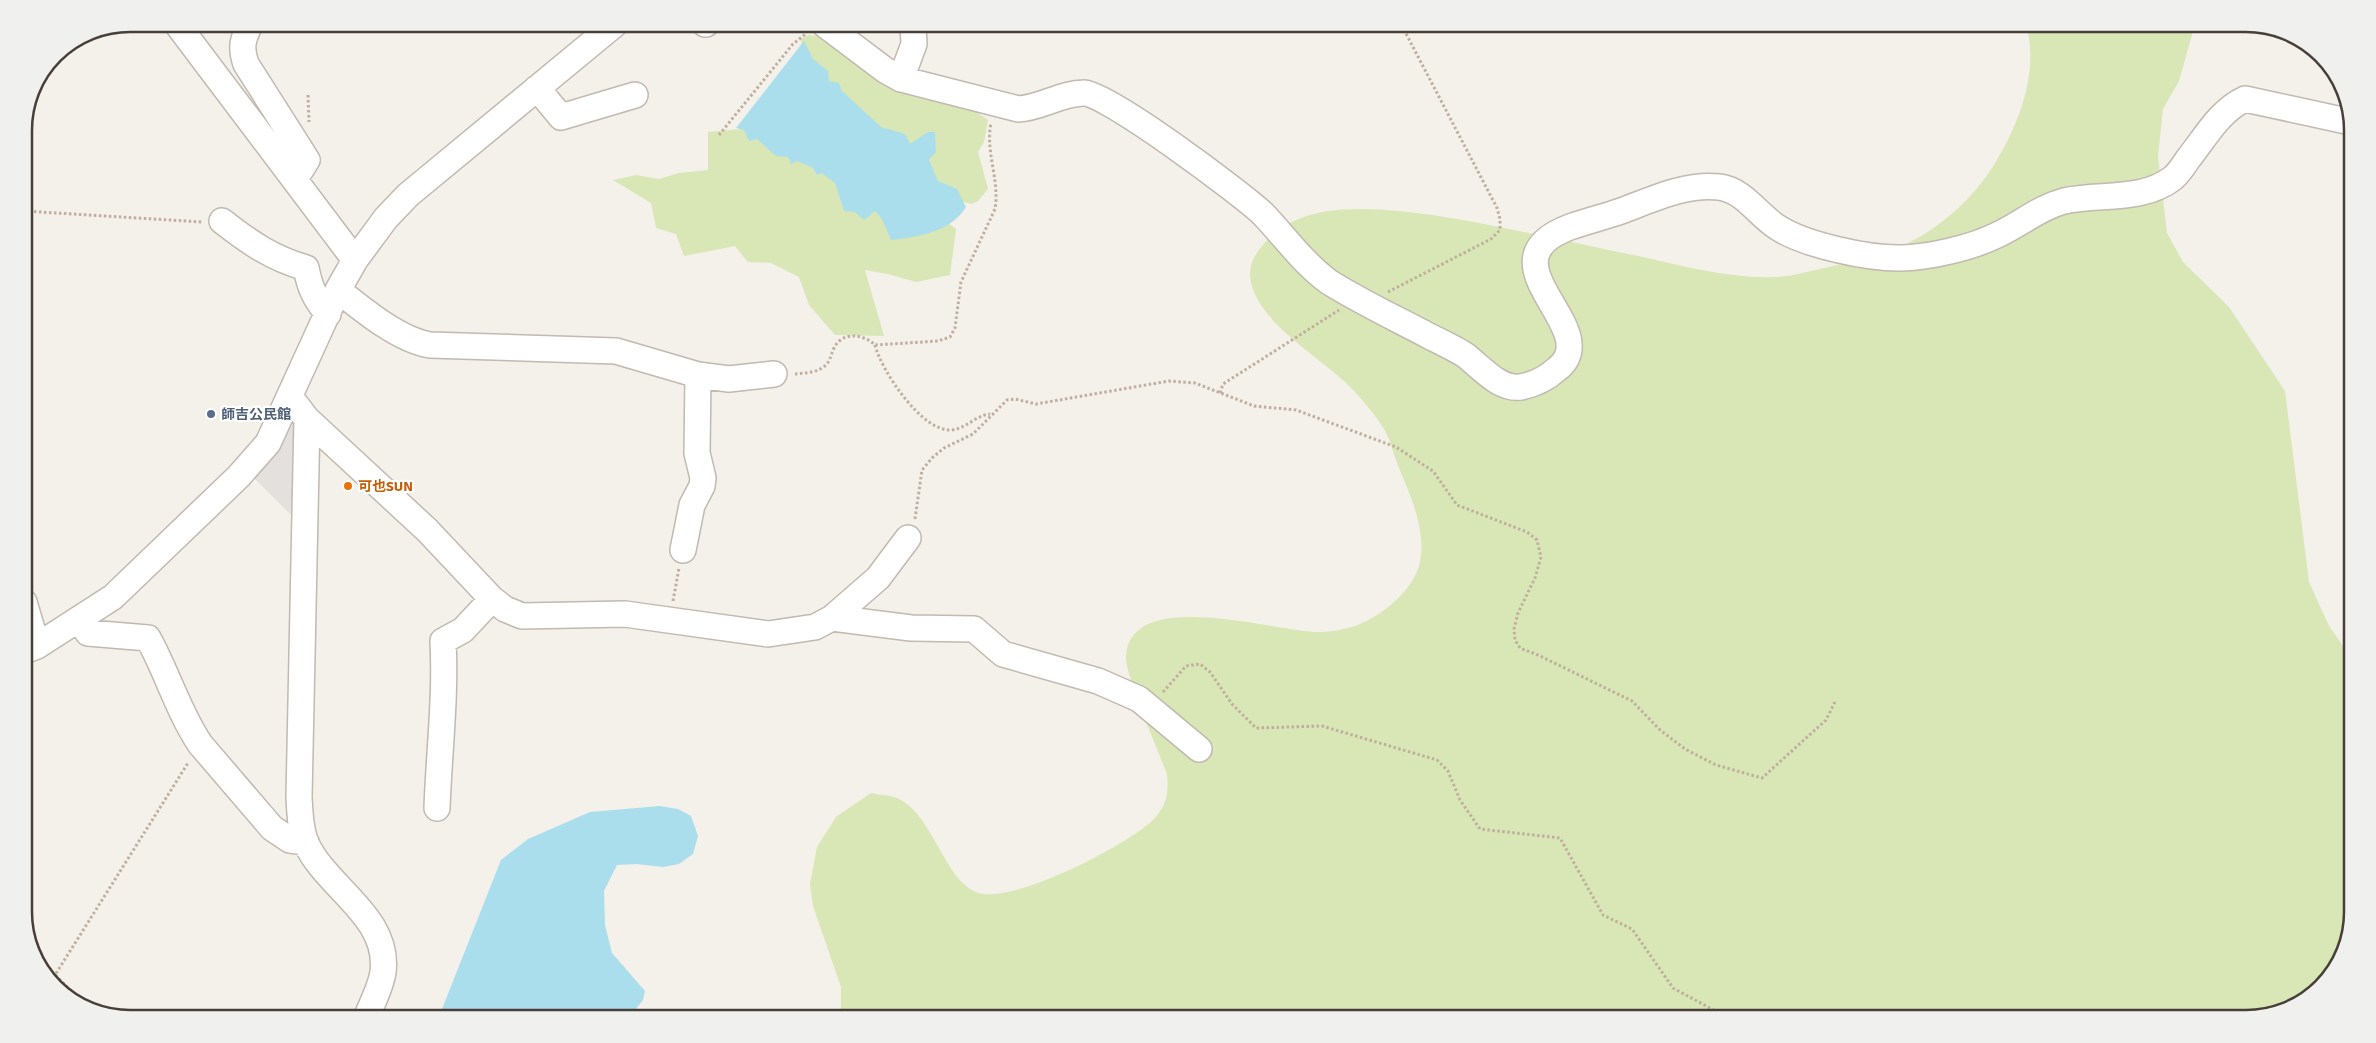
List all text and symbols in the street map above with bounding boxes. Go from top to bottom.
place label: 師吉公民館 [221,406,291,423]
marker: 師吉公民館 [205,408,217,420]
place label: 可也SUN [358,478,413,495]
marker: 可也SUN [342,480,354,492]

